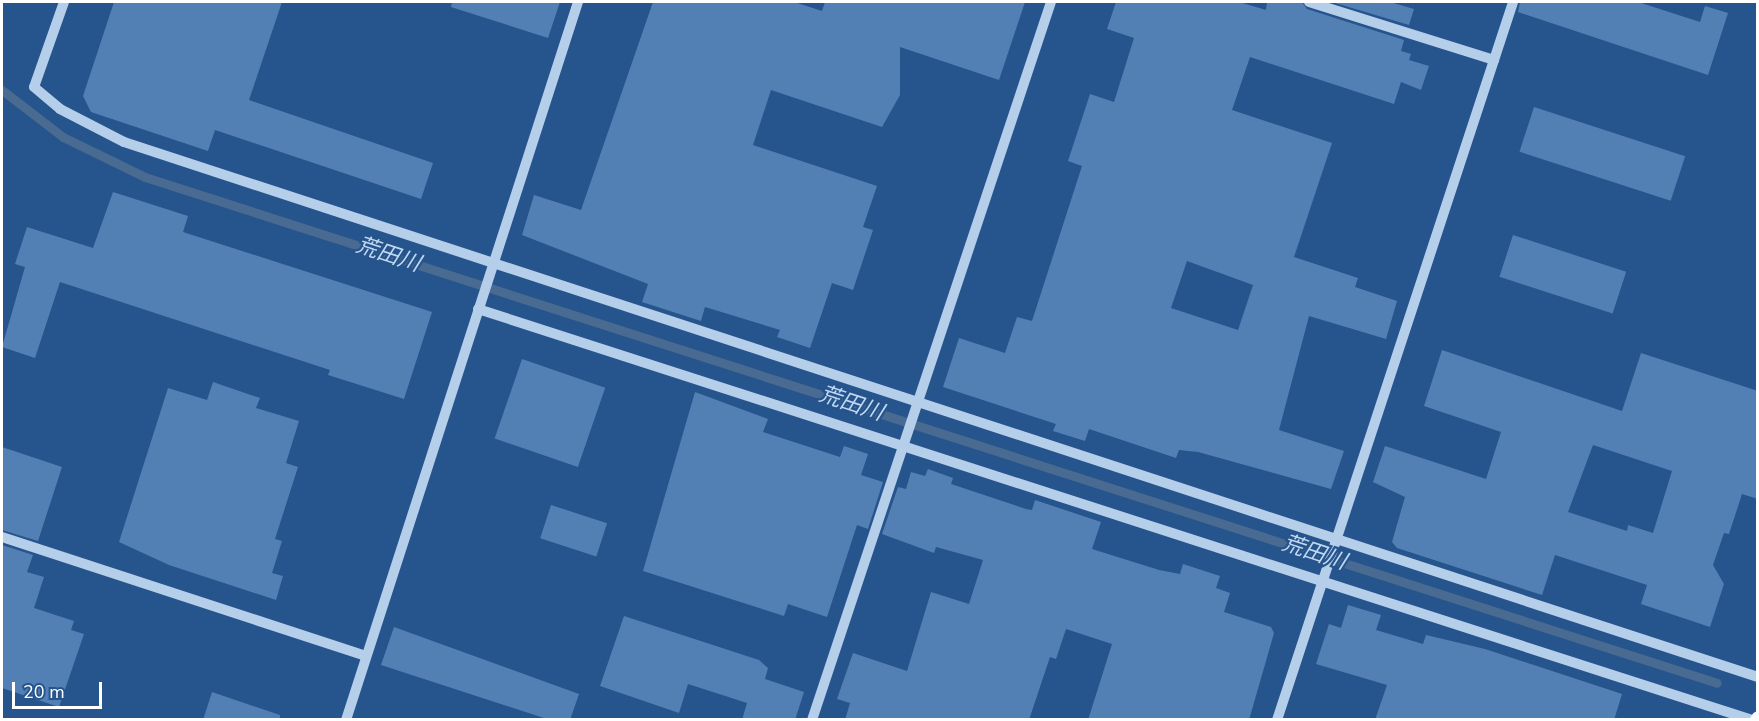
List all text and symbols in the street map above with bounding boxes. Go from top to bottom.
water label: 荒田川 [353,232,423,278]
water label: 荒田川 [816,381,886,427]
water label: 荒田川 [1279,530,1349,576]
scale bar [15,670,105,708]
text: 20 m [23,680,65,704]

